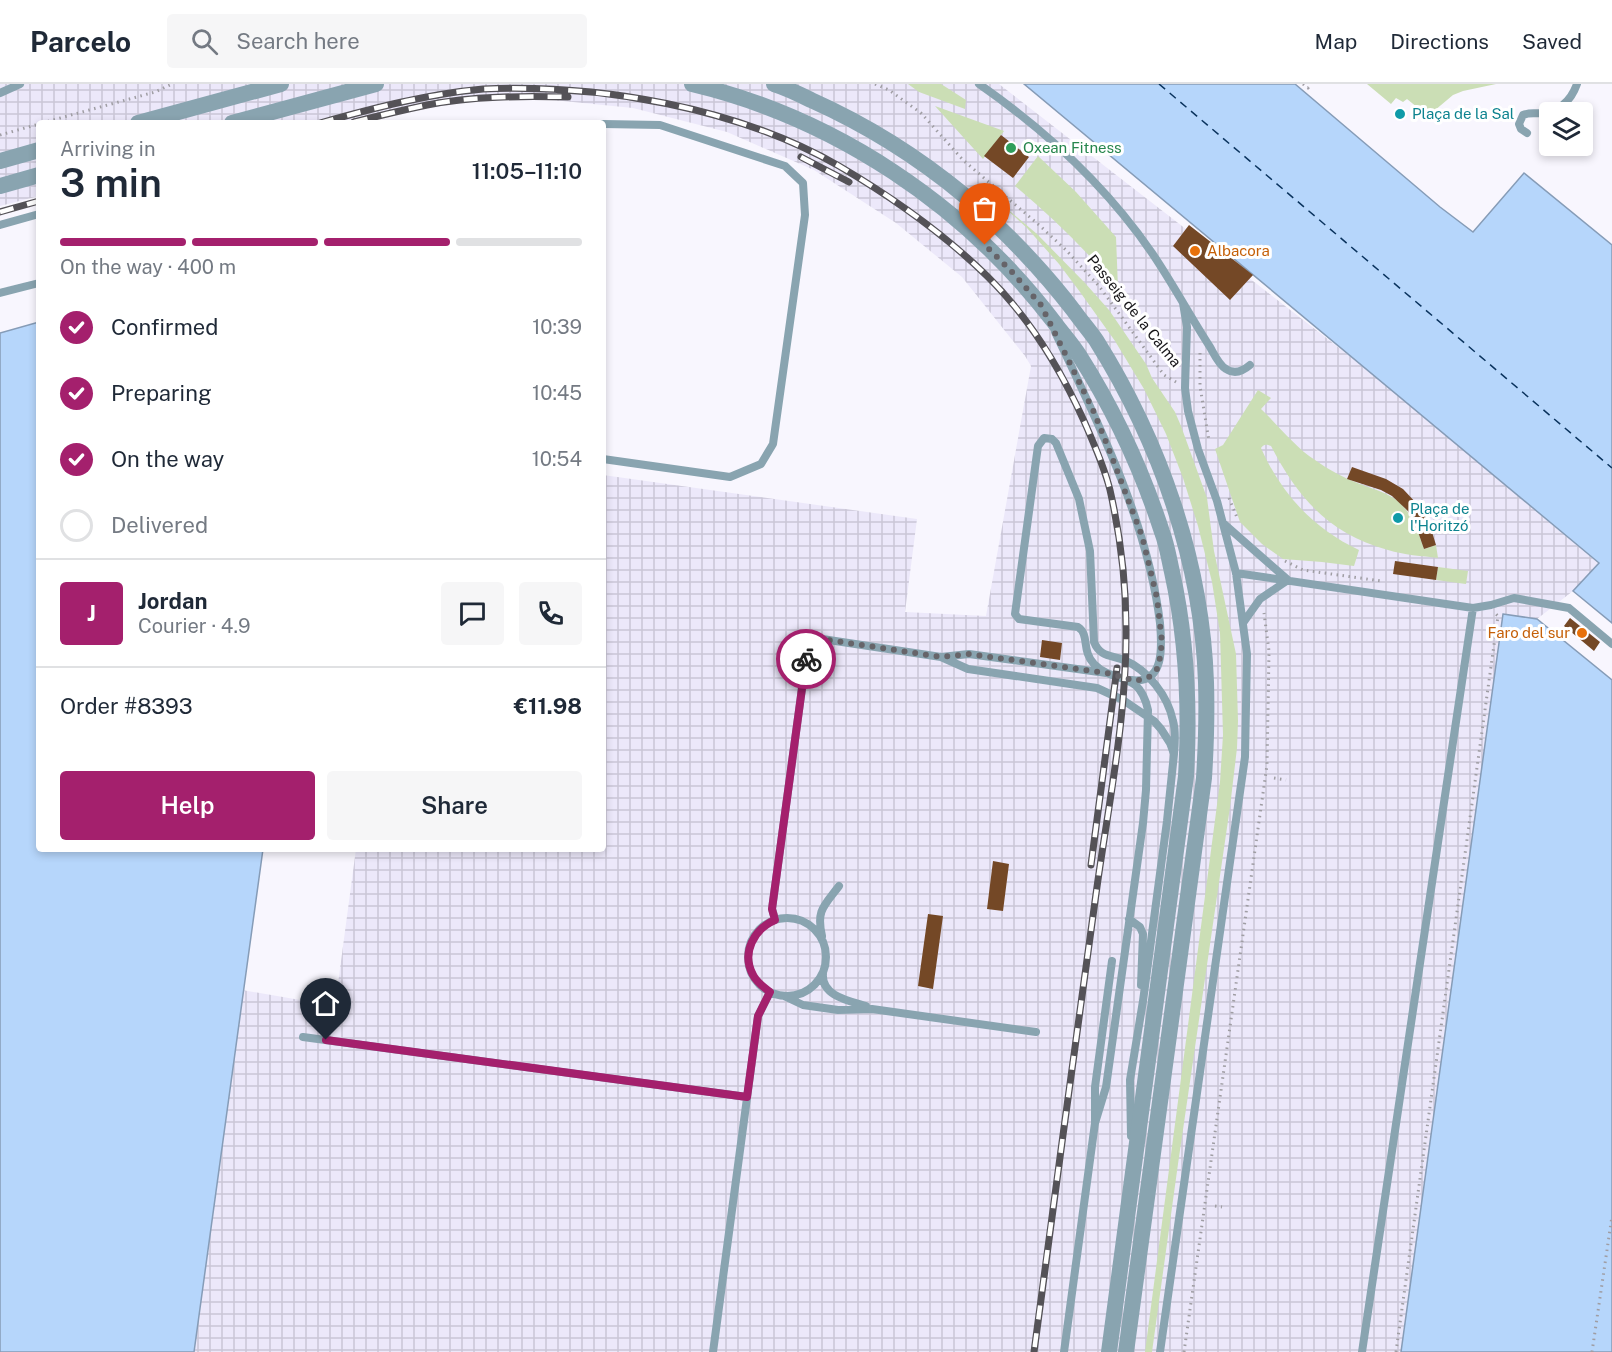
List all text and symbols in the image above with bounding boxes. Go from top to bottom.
search box [167,14,587,68]
text: Parcelo [30,25,131,58]
icon: search [188,25,221,58]
text: Search here [236,28,360,54]
text: Map [1315,29,1357,54]
text: Directions [1390,29,1489,54]
text: Saved [1522,29,1582,54]
map controls [1539,102,1593,156]
button: layers [1539,102,1593,156]
place label: Plaça de la Sal [1412,105,1514,122]
marker: Plaça de la Sal [1393,107,1407,121]
text: Arriving in [60,137,155,161]
place label: Oxean Fitness [1023,139,1122,156]
marker: Oxean Fitness [1004,141,1018,155]
text: 11:05–11:10 [472,158,582,184]
text: 3 min [60,160,162,206]
pin [959,183,1010,245]
icon: bag [968,192,1001,225]
place label: Albacora [1207,242,1270,259]
marker: Albacora [1188,244,1202,258]
street label: Passeig de la Calma [1084,251,1185,370]
text: On the way · 400 m [60,255,236,279]
icon: check [60,311,93,344]
text: Confirmed [111,314,218,340]
text: 10:39 [532,315,582,339]
icon: check [60,377,93,410]
text: Preparing [111,380,212,406]
text: 10:45 [532,381,582,405]
icon: check [60,443,93,476]
text: On the way [111,446,224,472]
text: 10:54 [532,447,582,471]
place label: Plaça de l'Horitzó [1410,500,1470,534]
marker: Plaça de l'Horitzó [1391,511,1405,525]
text: Delivered [111,512,208,538]
button: chat [441,582,504,645]
button: phone [519,582,582,645]
text: Jordan [138,588,207,614]
text: J [87,600,96,626]
text: Courier · 4.9 [138,614,250,638]
place label: Faro del sur [1487,624,1570,641]
marker: Faro del sur [1575,626,1589,640]
courier [776,629,836,689]
icon: bike [790,643,823,676]
text: Order #8393 [60,693,193,719]
text: €11.98 [514,693,582,719]
button: Help [60,771,315,840]
button: Share [327,771,582,840]
pin [300,978,351,1040]
icon: home [309,987,342,1020]

